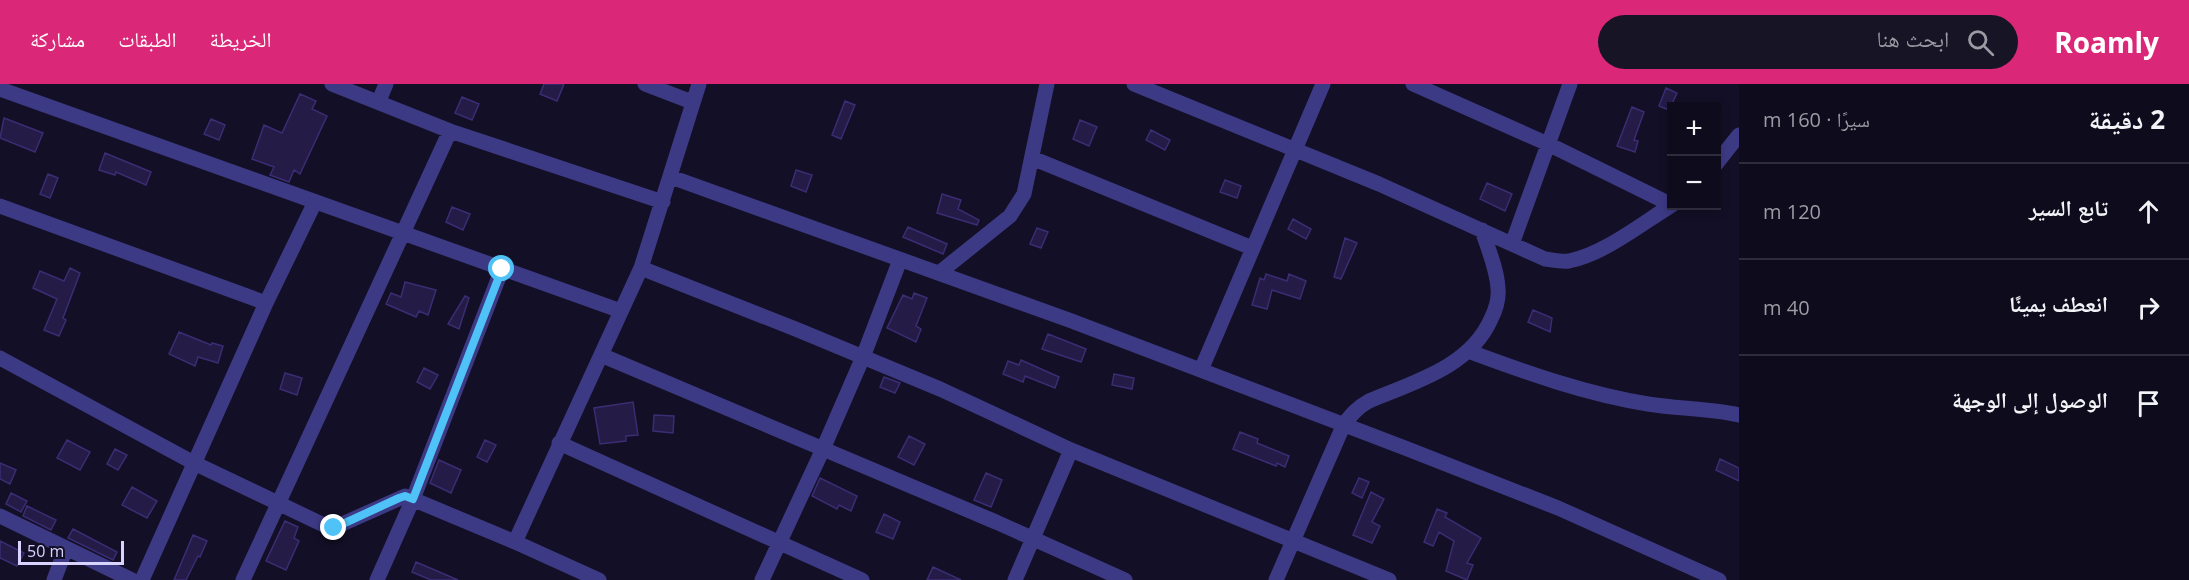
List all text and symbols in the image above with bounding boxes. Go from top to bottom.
search box [1598,15,2018,69]
text: ابحث هنا [1877,23,1949,53]
text: Roamly [2054,23,2159,61]
text: مشاركة [30,25,85,53]
text: الطبقات [118,25,177,53]
text: الخريطة [210,25,271,53]
icon: search [1964,26,1997,59]
text: 2 دقيقة [2089,101,2165,137]
map controls [1667,102,1721,210]
button: + [1667,102,1721,156]
text: سيرًا · 160 m [1763,106,1870,133]
button: − [1667,156,1721,210]
text: تابع السير [2029,192,2108,222]
icon: ahead [2132,195,2165,228]
text: 120 m [1763,198,1821,225]
route start [488,255,514,281]
text: انعطف يمينًا [2009,288,2108,318]
icon: right [2132,291,2165,324]
text: 40 m [1763,294,1810,321]
text: الوصول إلى الوجهة [1952,384,2108,414]
icon: arrive [2132,387,2165,420]
route end [320,514,346,540]
scale bar [18,538,124,566]
text: 50 m [27,540,64,562]

